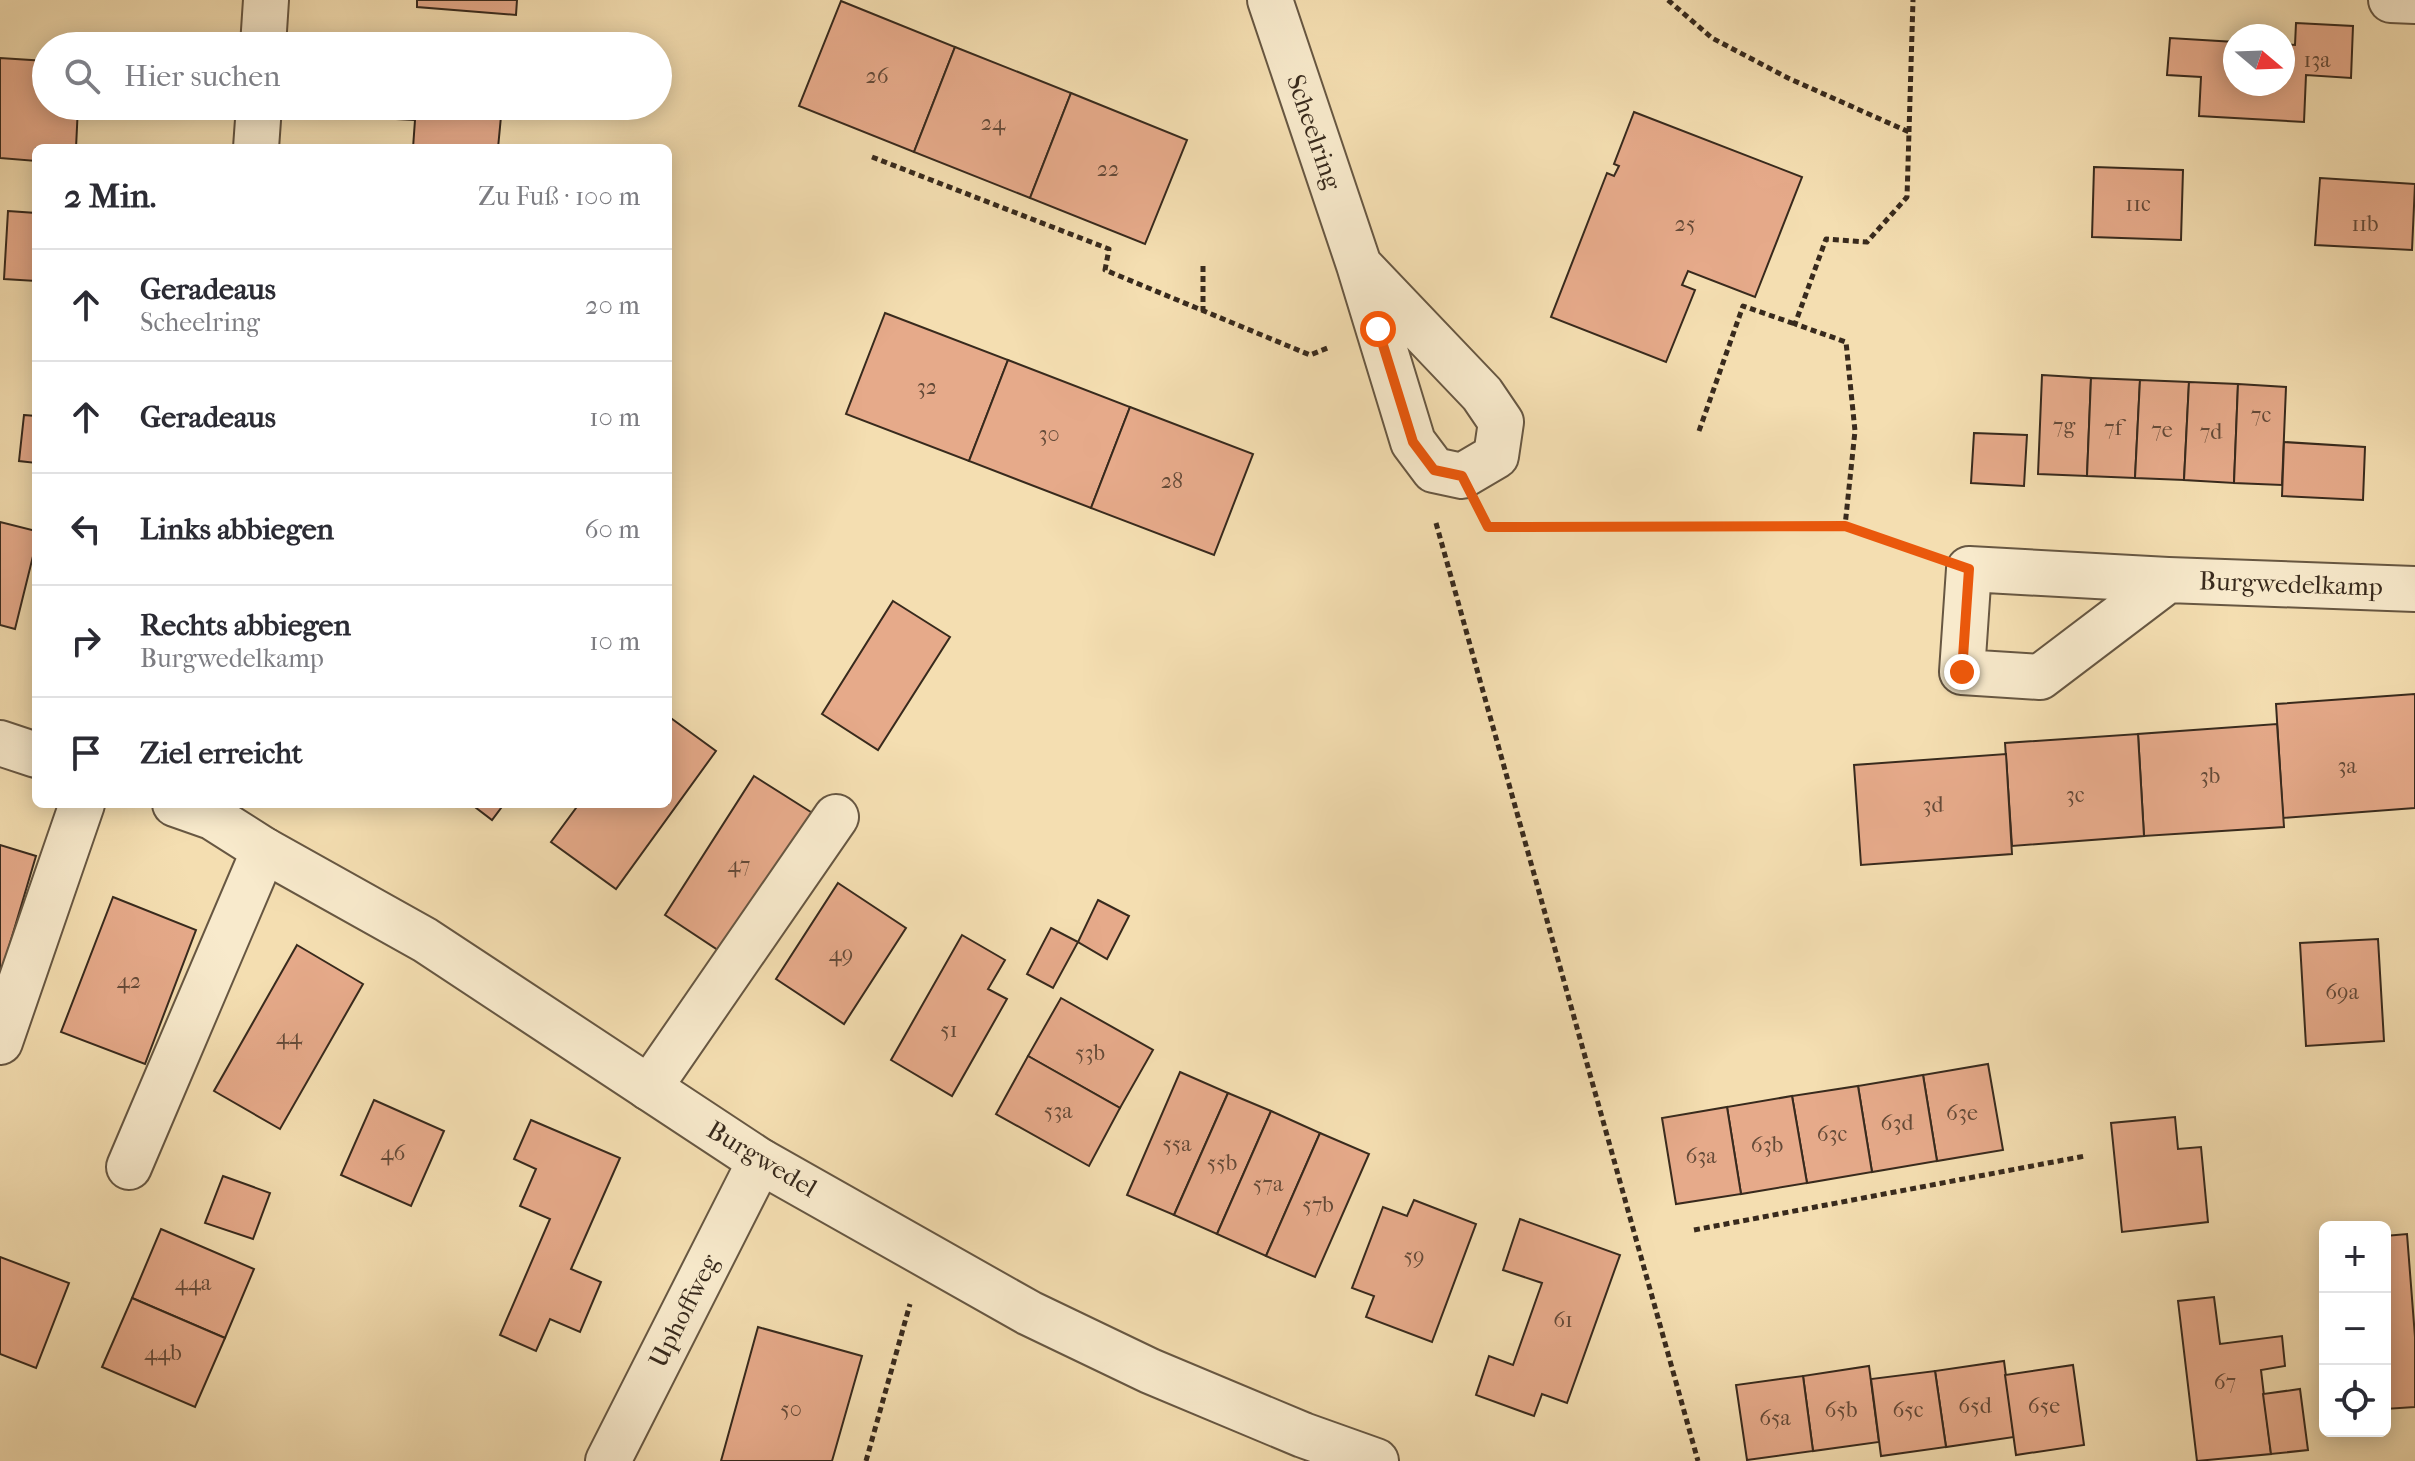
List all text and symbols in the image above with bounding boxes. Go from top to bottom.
north arrow [2223,24,2295,96]
search box [32,32,672,120]
house number: 13a [2303,47,2331,73]
icon: search [60,54,104,98]
text: Hier suchen [124,59,280,94]
house number: 26 [865,63,889,89]
street label: Scheelring [1280,70,1349,195]
house number: 24 [981,110,1006,136]
house number: 22 [1097,156,1119,182]
text: 2 Min. [64,176,156,216]
text: Zu Fuß · 100 m [478,181,640,212]
house number: 11c [2125,191,2151,217]
house number: 25 [1675,211,1695,237]
house number: 11b [2351,211,2379,237]
text: Geradeaus [140,272,276,307]
icon: ahead [64,283,108,327]
text: 20 m [585,290,640,321]
text: Scheelring [140,307,260,338]
route start [1360,311,1396,347]
house number: 32 [917,374,937,400]
icon: ahead [64,395,108,439]
text: Geradeaus [140,400,276,435]
text: 10 m [589,402,640,433]
house number: 7c [2251,402,2271,428]
house number: 7g [2053,413,2075,439]
house number: 7f [2104,415,2127,441]
house number: 7e [2151,417,2173,443]
house number: 7d [2200,419,2223,445]
house number: 30 [1038,421,1060,447]
house number: 28 [1161,468,1183,494]
icon: left [64,507,108,551]
text: Links abbiegen [140,512,334,547]
text: 60 m [584,514,640,545]
street label: Burgwedelkamp [2199,565,2383,603]
text: Rechts abbiegen [140,608,351,643]
icon: right [64,619,108,663]
text: 10 m [589,626,640,657]
text: Burgwedelkamp [140,643,324,674]
route end [1944,654,1980,690]
icon: arrive [64,731,108,775]
text: Ziel erreicht [140,736,302,771]
house number: 3a [2337,753,2357,779]
house number: 3b [2200,763,2220,789]
house number: 3c [2066,782,2085,808]
house number: 3d [1922,792,1945,818]
house number: 47 [728,852,750,878]
house number: 49 [829,941,853,967]
house number: 42 [117,968,141,994]
house number: 69a [2325,979,2360,1005]
house number: 51 [940,1017,958,1043]
house number: 44 [276,1024,303,1050]
house number: 53b [1075,1040,1105,1066]
house number: 53a [1044,1098,1073,1124]
house number: 63e [1946,1100,1978,1126]
house number: 63d [1881,1110,1914,1136]
street label: Burgwedel [701,1114,823,1204]
house number: 63c [1817,1121,1848,1147]
house number: 55a [1162,1131,1192,1157]
house number: 63b [1751,1132,1783,1158]
house number: 46 [381,1140,406,1166]
house number: 63a [1685,1143,1717,1169]
house number: 55b [1207,1150,1237,1176]
house number: 57a [1253,1171,1284,1197]
house number: 57b [1302,1192,1334,1218]
map controls [2319,1221,2391,1437]
button: + [2319,1221,2391,1293]
house number: 59 [1403,1243,1425,1269]
street label: Uphoffweg [642,1248,726,1373]
house number: 44a [175,1270,212,1296]
button: − [2319,1293,2391,1365]
house number: 61 [1553,1307,1573,1333]
house number: 44b [144,1340,182,1366]
button: locate [2319,1365,2391,1437]
house number: 67 [2214,1369,2236,1395]
house number: 65d [1958,1393,1993,1419]
house number: 65e [2028,1393,2060,1419]
house number: 50 [780,1396,802,1422]
house number: 65b [1825,1397,1857,1423]
house number: 65c [1892,1397,1924,1423]
house number: 65a [1759,1405,1792,1431]

